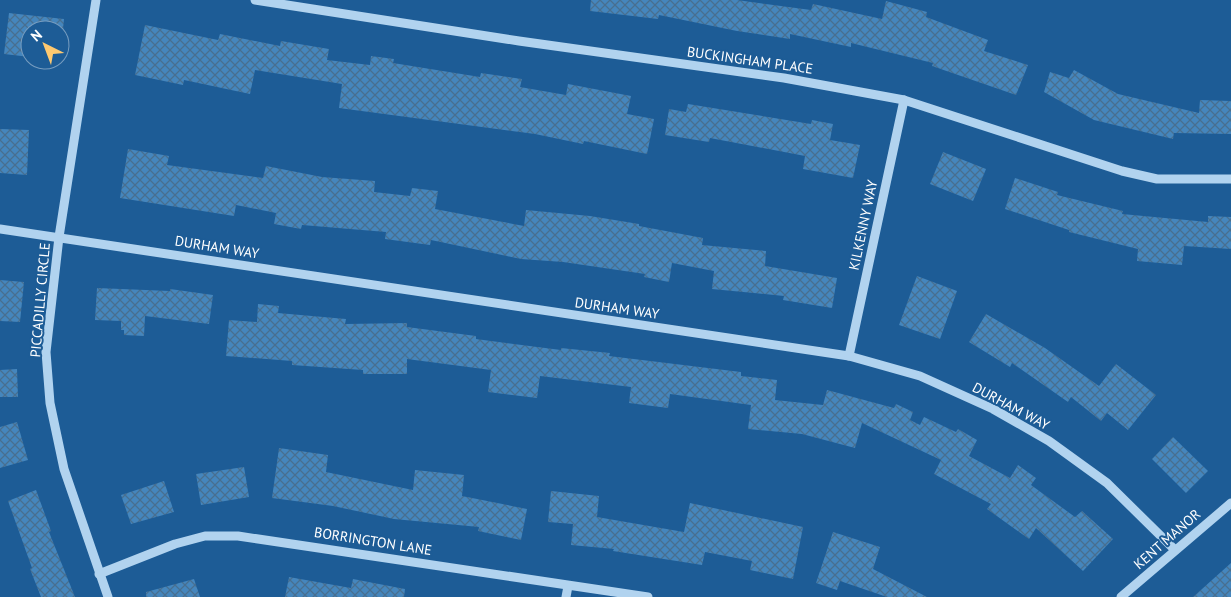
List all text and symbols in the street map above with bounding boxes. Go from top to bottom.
north arrow [20,20,70,70]
text: N [27,26,46,45]
street label: BUCKINGHAM PLACE [686,42,814,78]
street label: KILKENNY WAY [845,178,881,272]
street label: DURHAM WAY [174,231,261,263]
street label: PICCADILLY CIRCLE [26,242,54,358]
street label: DURHAM WAY [574,293,661,323]
street label: DURHAM WAY [969,378,1053,434]
street label: KENT MANOR [1130,505,1204,573]
street label: BORRINGTON LANE [313,523,433,559]

